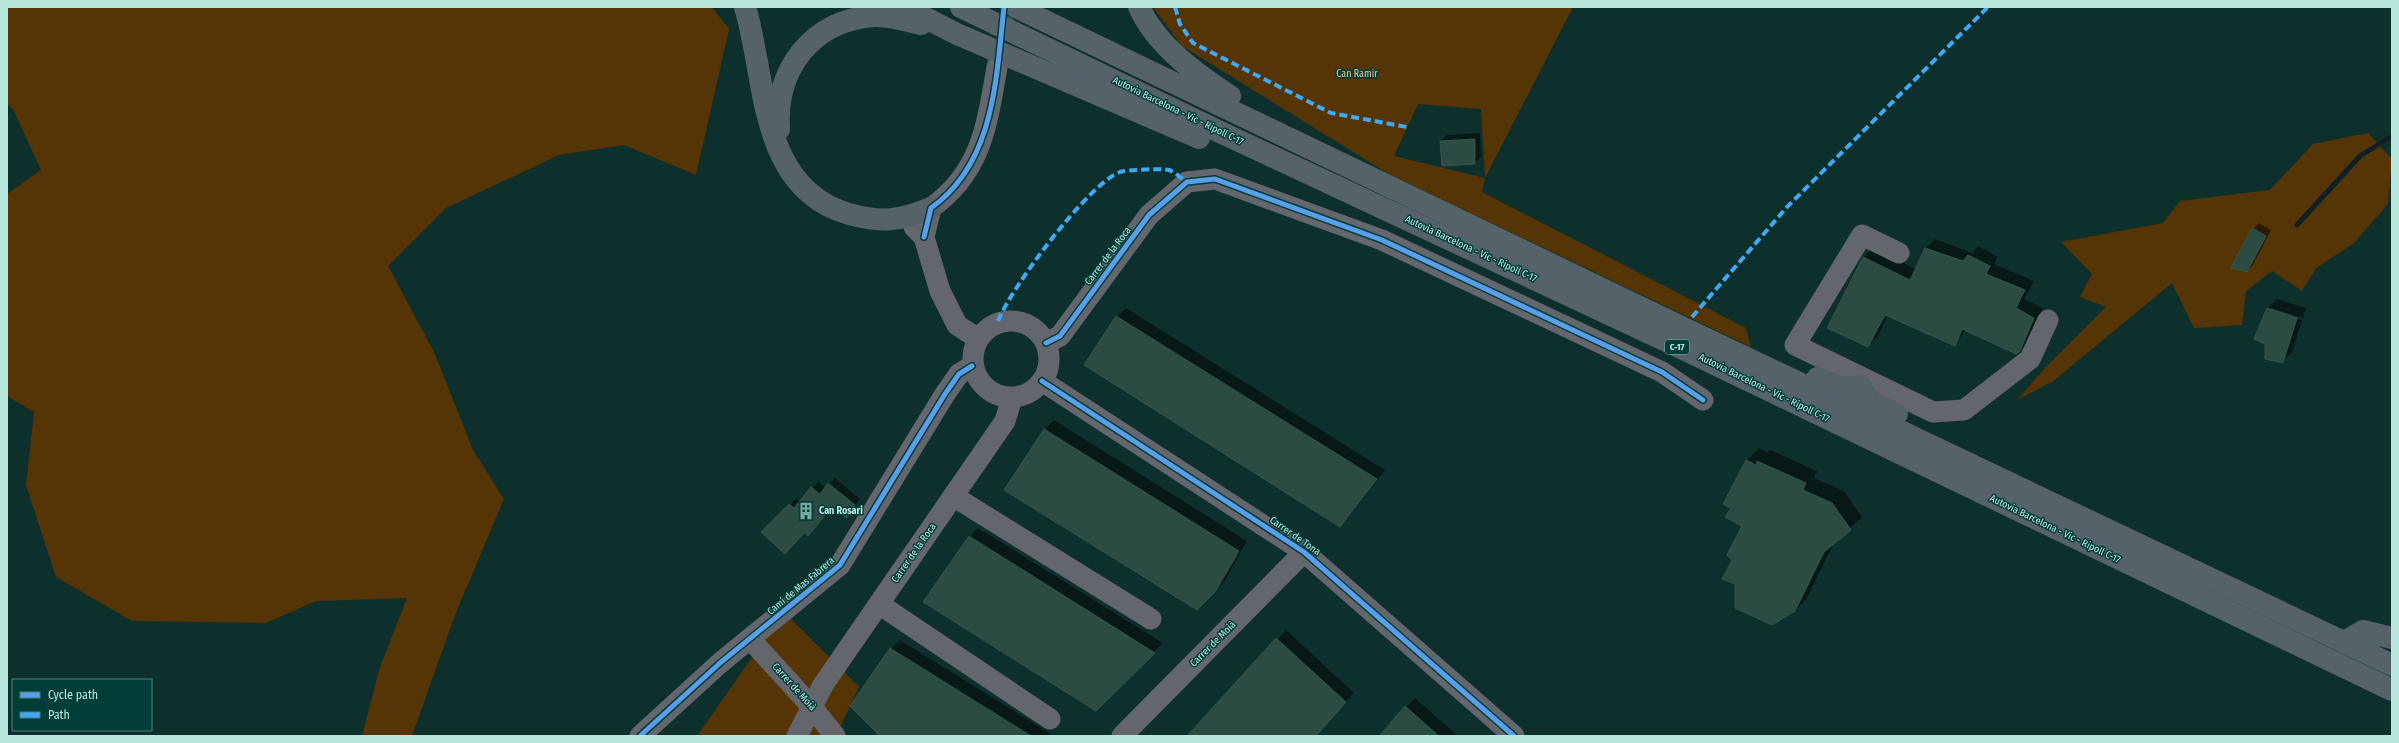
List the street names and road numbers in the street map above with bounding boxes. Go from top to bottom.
street label: Autovia Barcelona - Vic - Ripoll C-17 [1111,74,1245,148]
street label: Autovia Barcelona - Vic - Ripoll C-17 [1403,213,1539,285]
street label: Carrer de la Roca [1082,225,1134,287]
road number: C-17 [1665,340,1689,354]
street label: Autovia Barcelona - Vic - Ripoll C-17 [1697,351,1831,425]
street label: Autovia Barcelona - Vic - Ripoll C-17 [1988,492,2122,566]
street label: Carrer de Tona [1267,514,1323,558]
street label: Carrer de la Roca [889,521,939,585]
street label: Camí de Mas Fabrera [764,554,837,618]
street label: Carrer de Moià [1188,619,1238,669]
street label: Carrer de Moià [770,661,819,713]

